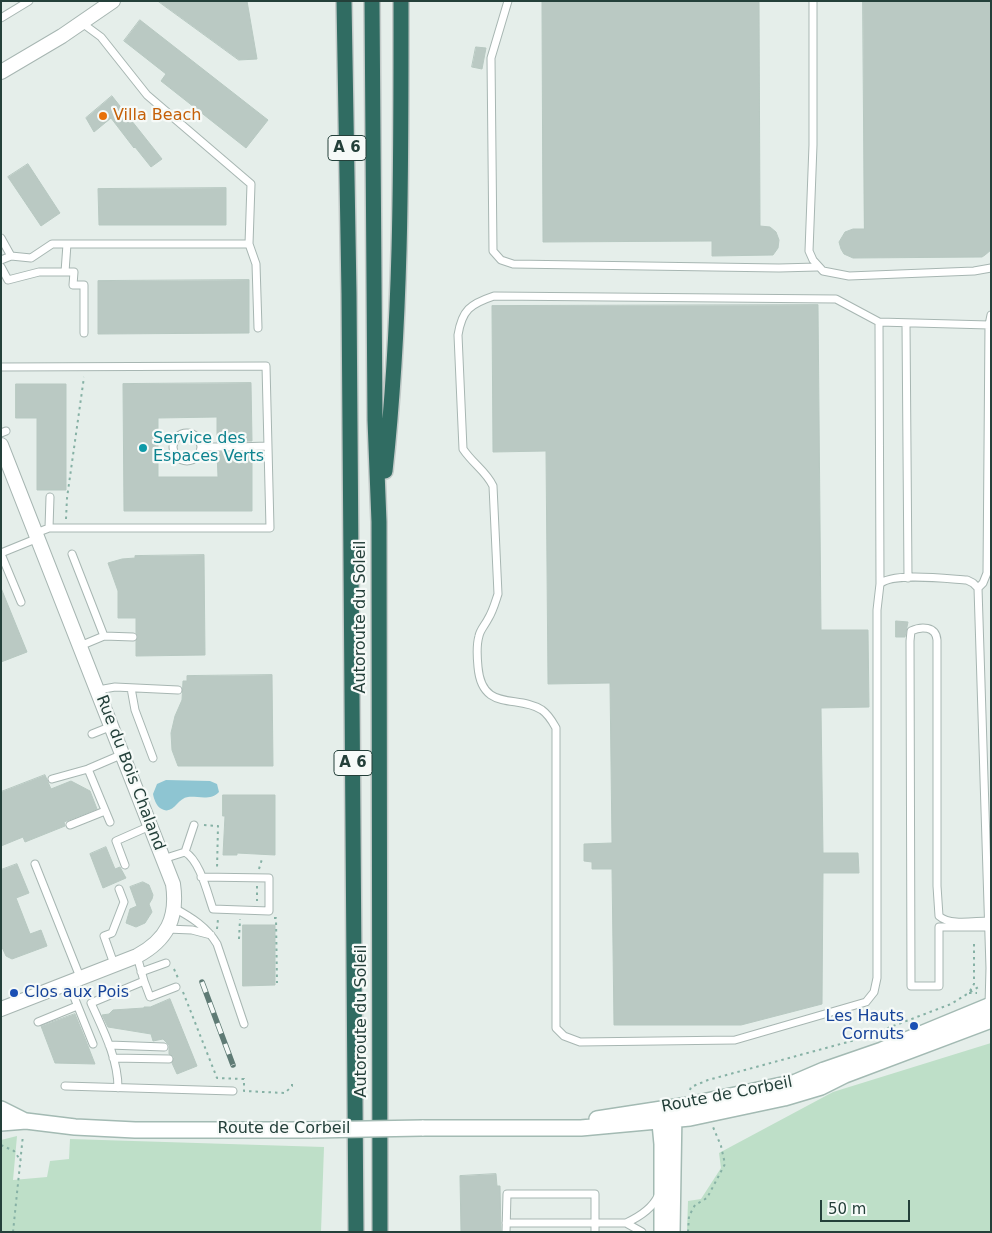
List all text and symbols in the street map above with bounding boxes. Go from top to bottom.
place label: Villa Beach [113,106,201,126]
marker: Villa Beach [97,110,109,122]
road number: A 6 [328,136,366,160]
place label: Service des Espaces Verts [153,429,264,467]
marker: Service des Espaces Verts [137,442,149,454]
street label: Autoroute du Soleil [351,540,371,694]
street label: Rue du Bois Chaland [91,692,169,854]
road number: A 6 [334,750,372,776]
street label: Autoroute du Soleil [352,944,372,1098]
place label: Clos aux Pois [24,983,129,1003]
marker: Clos aux Pois [8,987,20,999]
place label: Les Hauts Cornuts [826,1007,904,1045]
marker: Les Hauts Cornuts [908,1020,920,1032]
street label: Route de Corbeil [660,1073,794,1117]
street label: Route de Corbeil [217,1119,351,1139]
scale bar [822,1190,912,1222]
text: 50 m [828,1200,866,1218]

